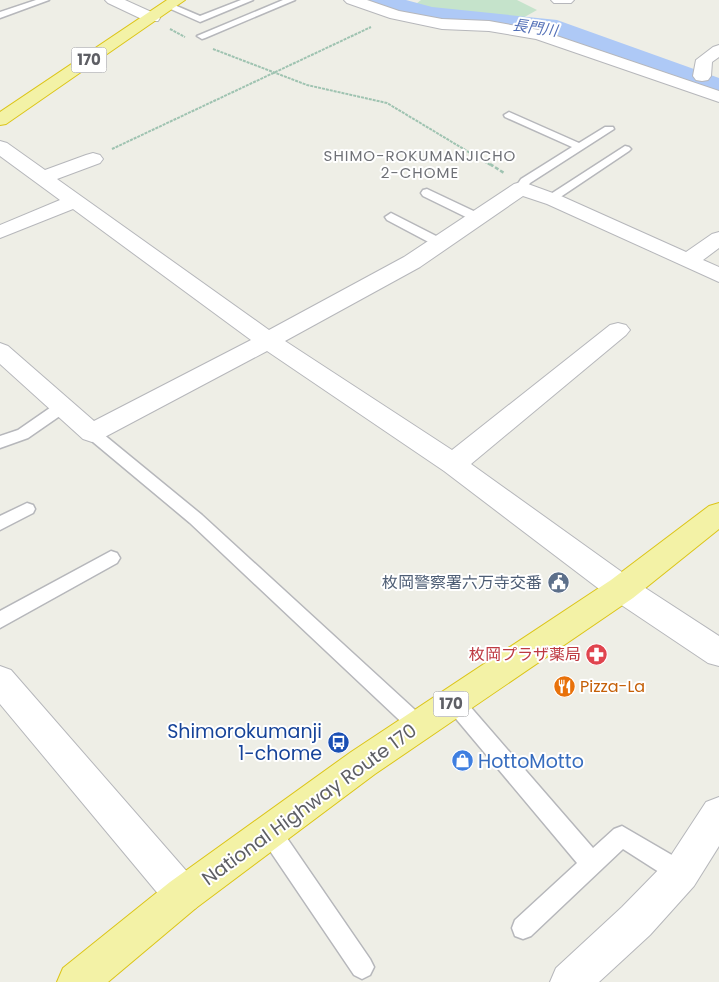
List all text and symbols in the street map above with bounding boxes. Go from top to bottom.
water label: 長門川 [511,14,561,41]
road number: 170 [72,48,106,72]
district label: SHIMO-ROKUMANJICHO 2-CHOME [324,145,516,183]
public building icon: 枚岡警察署六万寺交番 [546,570,570,594]
place label: 枚岡警察署六万寺交番 [382,571,542,594]
pharmacy icon: 枚岡プラザ薬局 [585,642,609,666]
place label: 枚岡プラザ薬局 [469,643,581,666]
restaurant icon: Pizza-La [552,674,576,698]
place label: Pizza-La [580,675,645,698]
road number: 170 [434,692,468,716]
street label: National Highway Route 170 [196,717,422,892]
place label: Shimorokumanji 1-chome [167,718,322,767]
bus stop icon: Shimorokumanji 1-chome [326,730,350,754]
place label: HottoMotto [478,748,584,775]
shop icon: HottoMotto [450,749,474,773]

